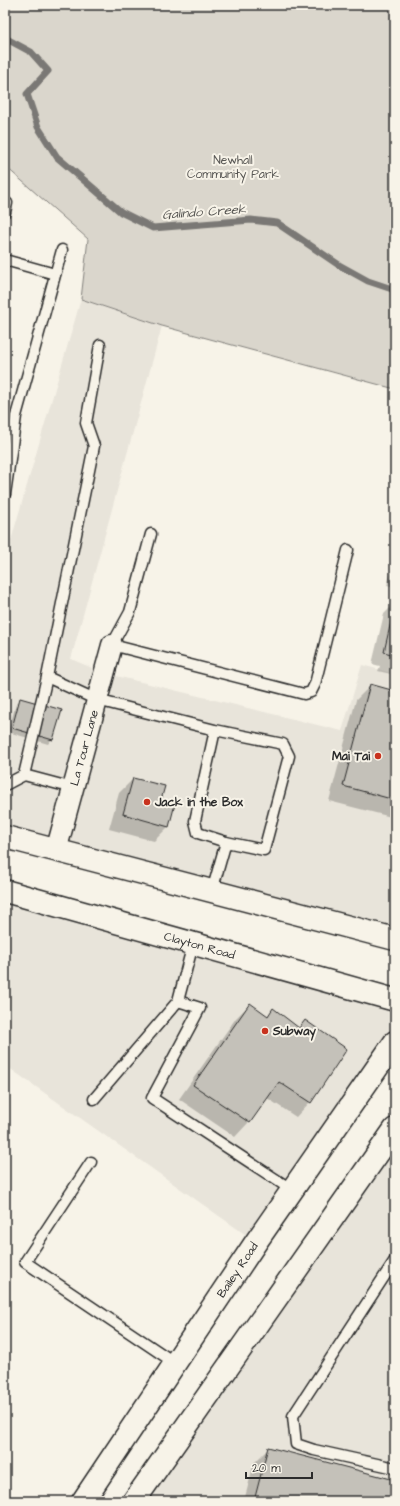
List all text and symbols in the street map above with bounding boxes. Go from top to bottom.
park label: Newhall Community Park [187,152,280,184]
water label: Galindo Creek [162,200,247,224]
street label: La Tour Lane [66,707,103,788]
place label: Mai Tai [332,748,370,765]
marker: Mai Tai [373,751,383,761]
place label: Jack in the Box [154,794,243,811]
marker: Jack in the Box [142,797,152,807]
street label: Clayton Road [162,927,237,963]
place label: Subway [272,1023,316,1041]
marker: Subway [260,1026,270,1036]
street label: Bailey Road [213,1239,262,1301]
scale bar [246,1454,312,1480]
text: 20 m [252,1460,281,1477]

